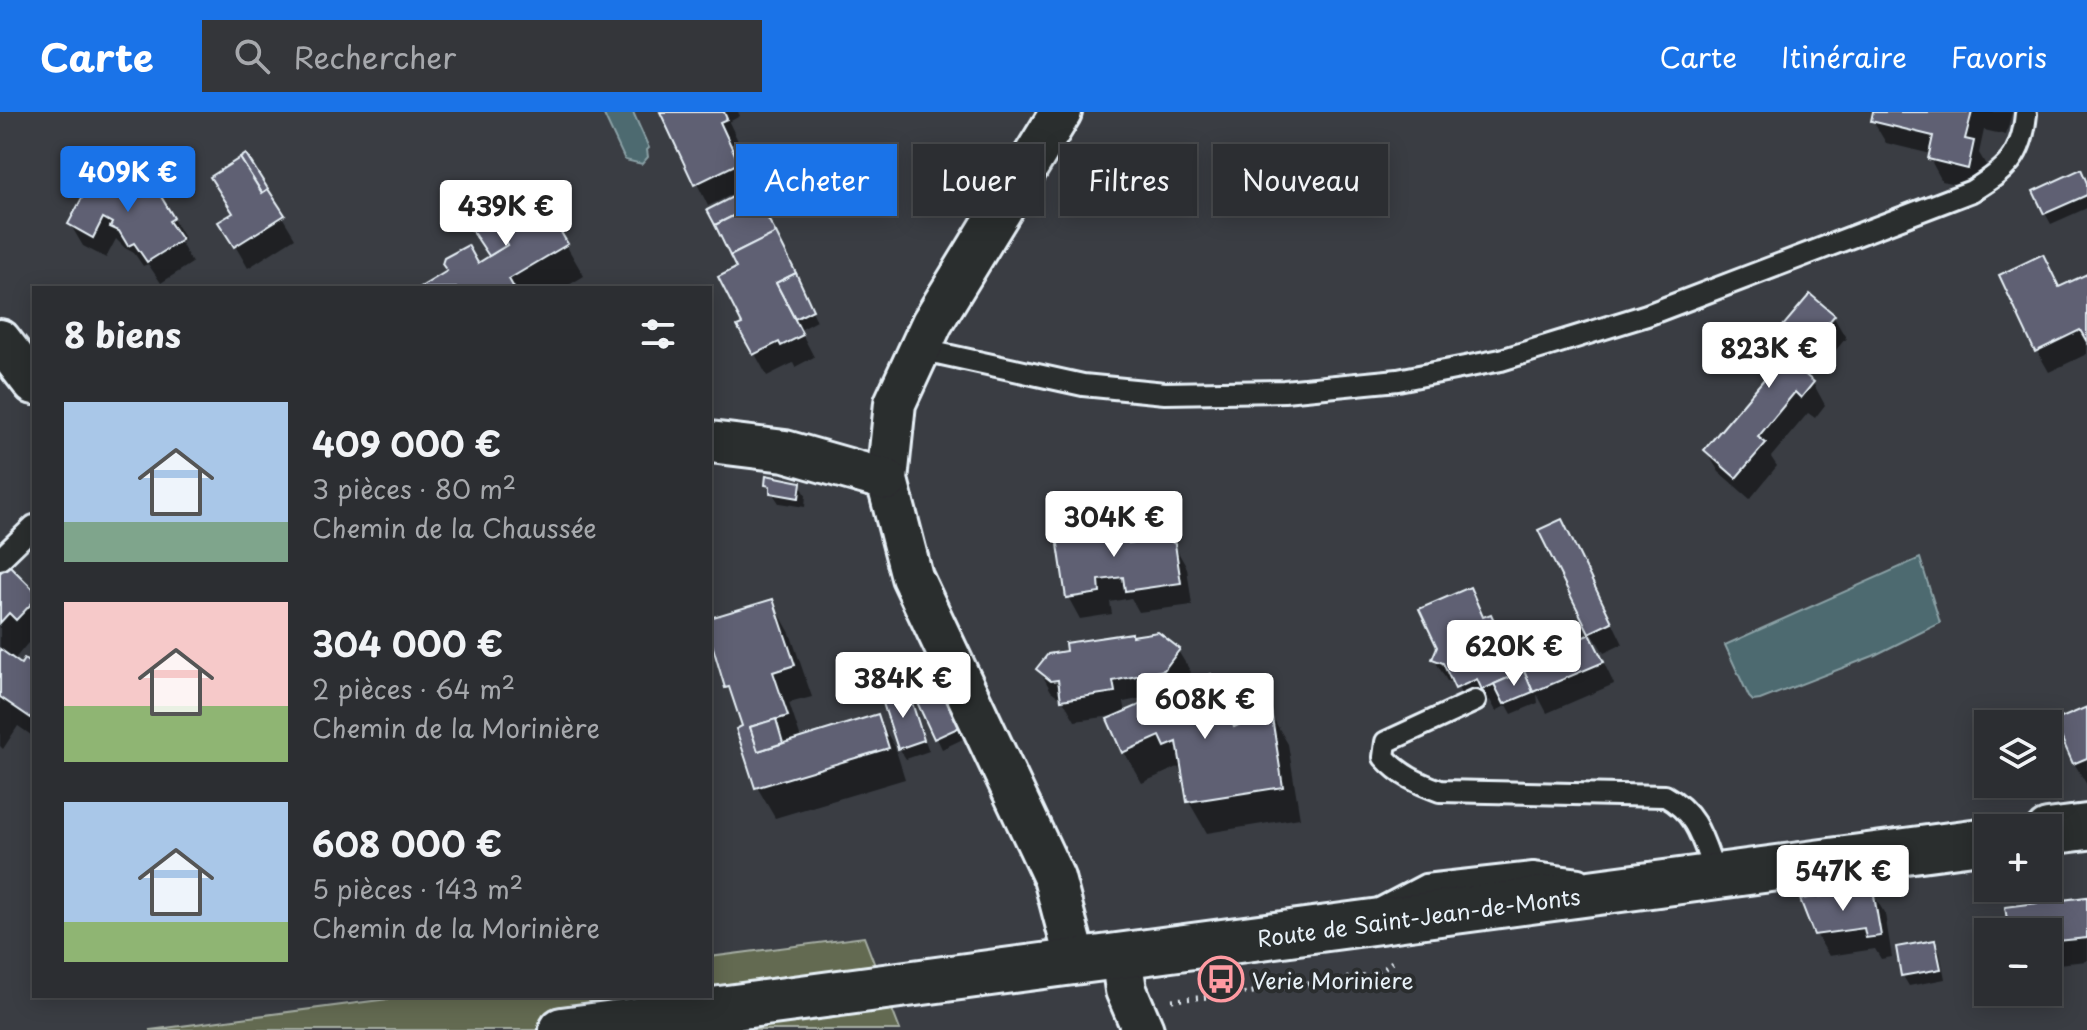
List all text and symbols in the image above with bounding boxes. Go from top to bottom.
search box [202,20,762,92]
text: Carte [40,28,154,85]
icon: search [230,34,274,78]
text: Rechercher [294,34,456,79]
text: Carte [1659,35,1737,78]
text: Itinéraire [1781,35,1907,78]
text: Favoris [1951,35,2047,78]
chip: Acheter [736,144,897,216]
chip: Louer [913,144,1044,216]
chip: Filtres [1060,144,1197,216]
chip: Nouveau [1213,144,1388,216]
pin: 409K € [63,146,193,214]
text: 409K € [78,152,178,191]
pin: 439K € [441,180,571,248]
text: 439K € [458,186,554,225]
text: 8 biens [64,308,181,360]
icon: filters [636,312,680,356]
pin: 823K € [1704,322,1834,390]
text: 823K € [1720,328,1818,367]
text: 409 000 € [312,417,501,469]
icon: home [128,434,224,530]
text: 3 pièces · 80 m² [312,469,516,508]
pin: 304K € [1049,491,1179,559]
text: 304K € [1063,497,1165,536]
text: Chemin de la Chaussée [312,508,597,547]
text: 304 000 € [312,617,503,669]
pin: 620K € [1449,620,1579,688]
text: 620K € [1465,626,1563,665]
icon: home [128,634,224,730]
pin: 384K € [838,652,968,720]
text: 384K € [854,658,952,697]
text: 2 pièces · 64 m² [312,669,515,708]
pin: 608K € [1140,673,1270,741]
text: 608K € [1155,679,1255,718]
text: Chemin de la Morinière [312,708,600,747]
map controls [1974,710,2062,1006]
button: layers [1974,710,2062,798]
button: + [1974,814,2062,902]
text: 608 000 € [312,817,502,869]
icon: home [128,834,224,930]
pin: 547K € [1778,845,1908,913]
text: 547K € [1795,851,1891,890]
text: 5 pièces · 143 m² [312,869,523,908]
street label: Route de Saint-Jean-de-Monts [1255,878,1582,954]
text: Chemin de la Morinière [312,908,600,947]
button: − [1974,918,2062,1006]
bus stop icon: Verie Moriniere [1197,955,1245,1003]
place label: Verie Moriniere [1252,963,1413,996]

